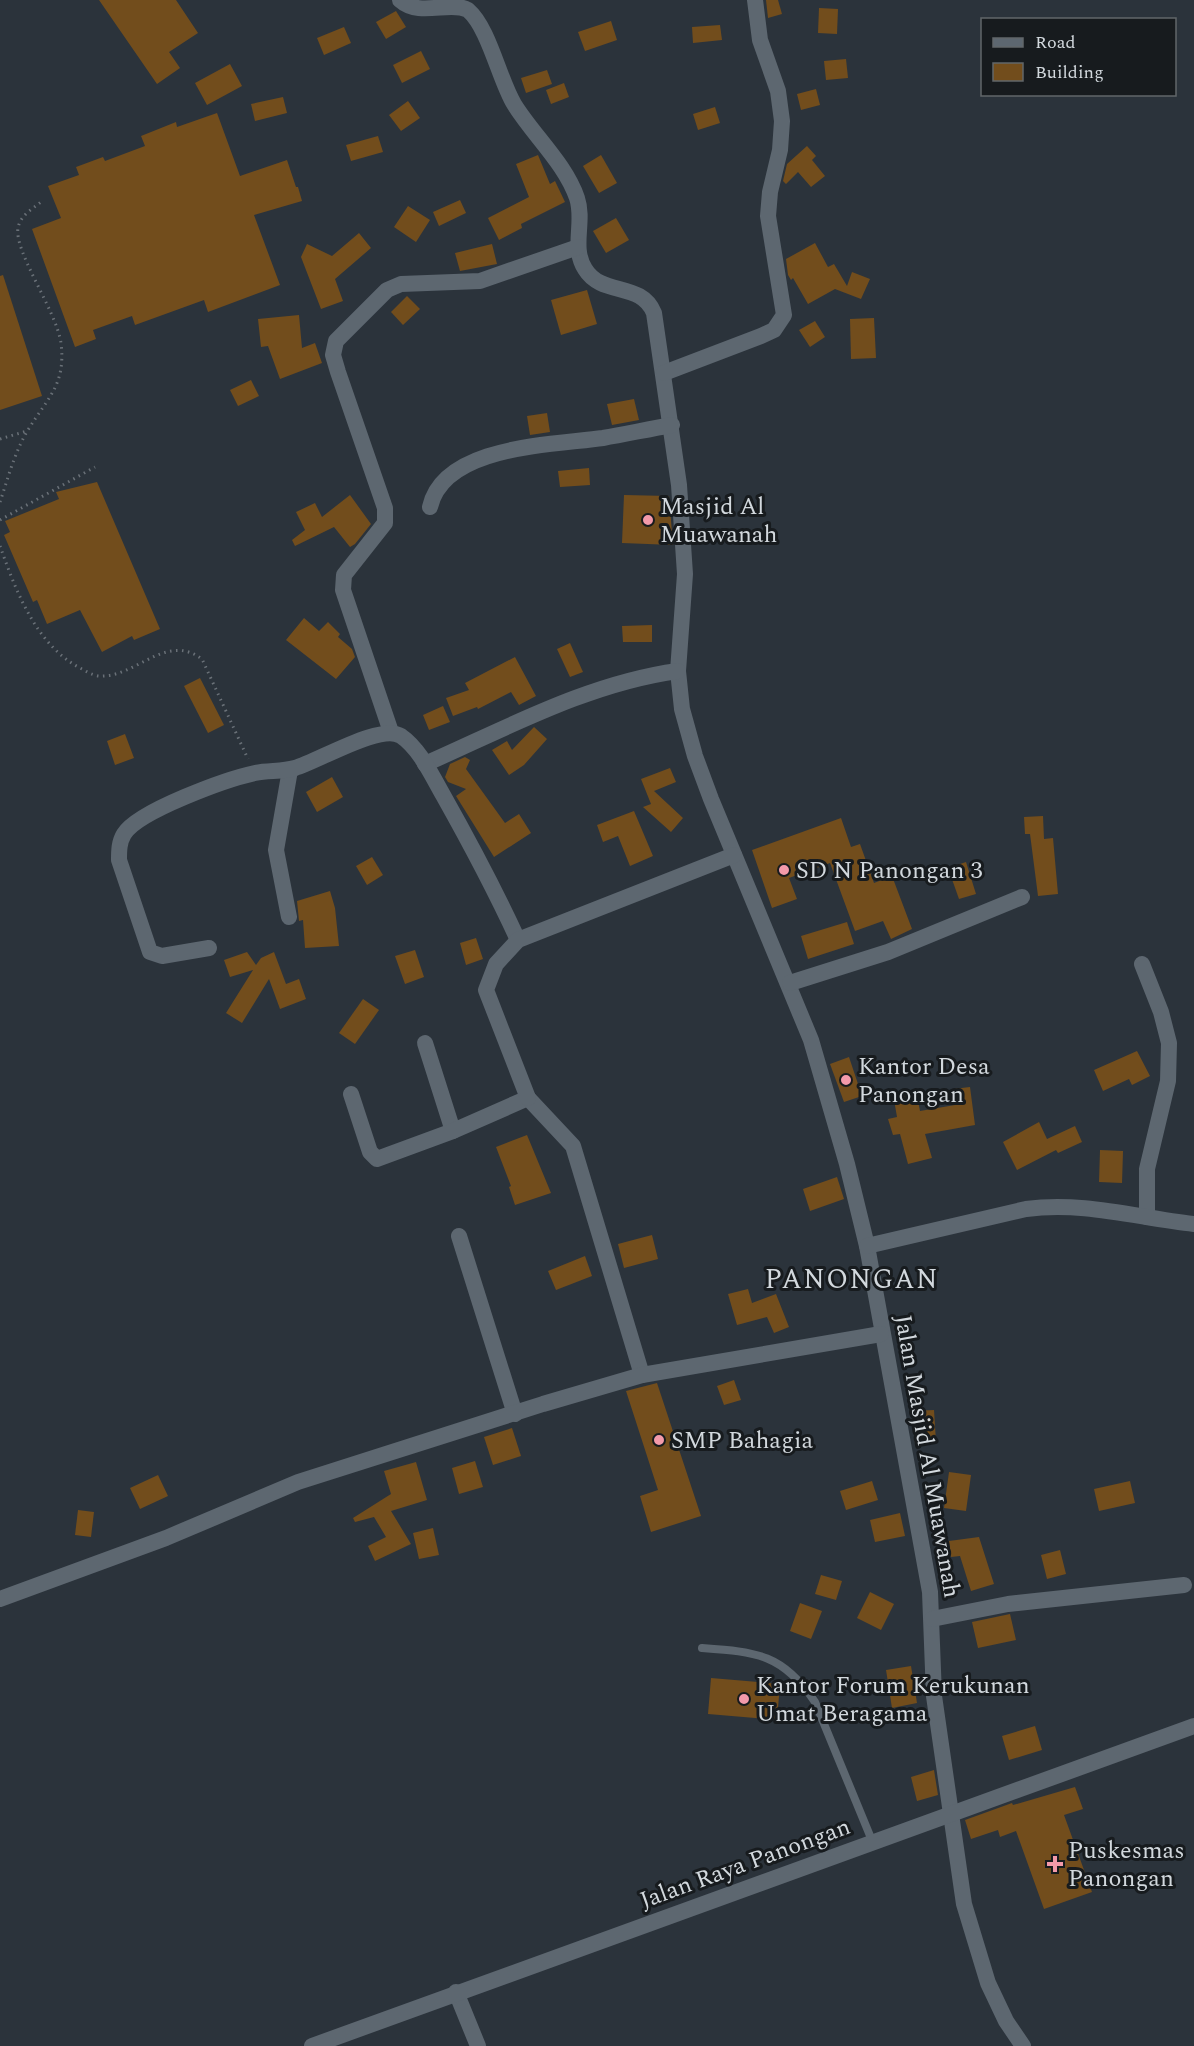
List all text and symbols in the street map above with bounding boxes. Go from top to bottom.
legend [981,18,1176,96]
text: Road [1035,29,1076,56]
text: Building [1035,59,1104,86]
place label: Masjid Al Muawanah [660,489,777,553]
marker: Masjid Al Muawanah [641,513,655,527]
place label: SD N Panongan 3 [796,853,982,889]
marker: SD N Panongan 3 [777,863,791,877]
place label: Kantor Desa Panongan [858,1049,990,1113]
marker: Kantor Desa Panongan [839,1073,853,1087]
district label: PANONGAN [765,1259,939,1301]
street label: Jalan Masjid Al Muawanah [884,1312,970,1601]
place label: SMP Bahagia [671,1423,814,1459]
marker: SMP Bahagia [652,1433,666,1447]
place label: Kantor Forum Kerukunan Umat Beragama [756,1668,1030,1732]
marker: Kantor Forum Kerukunan Umat Beragama [737,1692,751,1706]
street label: Jalan Raya Panongan [635,1809,856,1919]
place label: Puskesmas Panongan [1068,1833,1185,1897]
marker: Puskesmas Panongan [1046,1855,1064,1873]

